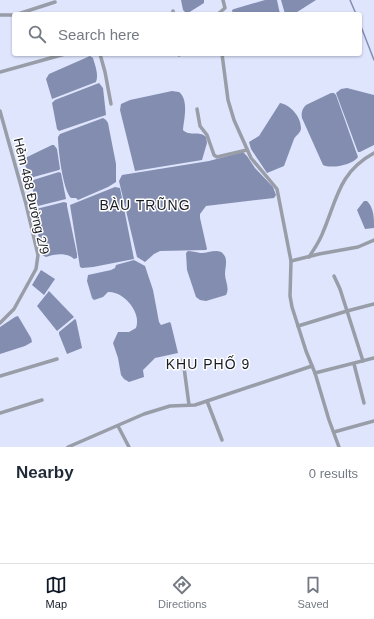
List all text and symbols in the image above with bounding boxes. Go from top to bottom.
search box [12,12,362,56]
icon: search [26,23,48,45]
text: Search here [58,26,140,43]
street label: Hẻm 468 Đường 2/9 [11,136,52,256]
district label: BÀU TRŨNG [99,197,191,213]
district label: KHU PHỐ 9 [166,355,250,372]
text: Nearby [16,463,74,482]
text: 0 results [309,466,358,481]
tab: Map [45,574,67,610]
tab: Directions [158,574,207,610]
tab: Saved [297,574,329,610]

